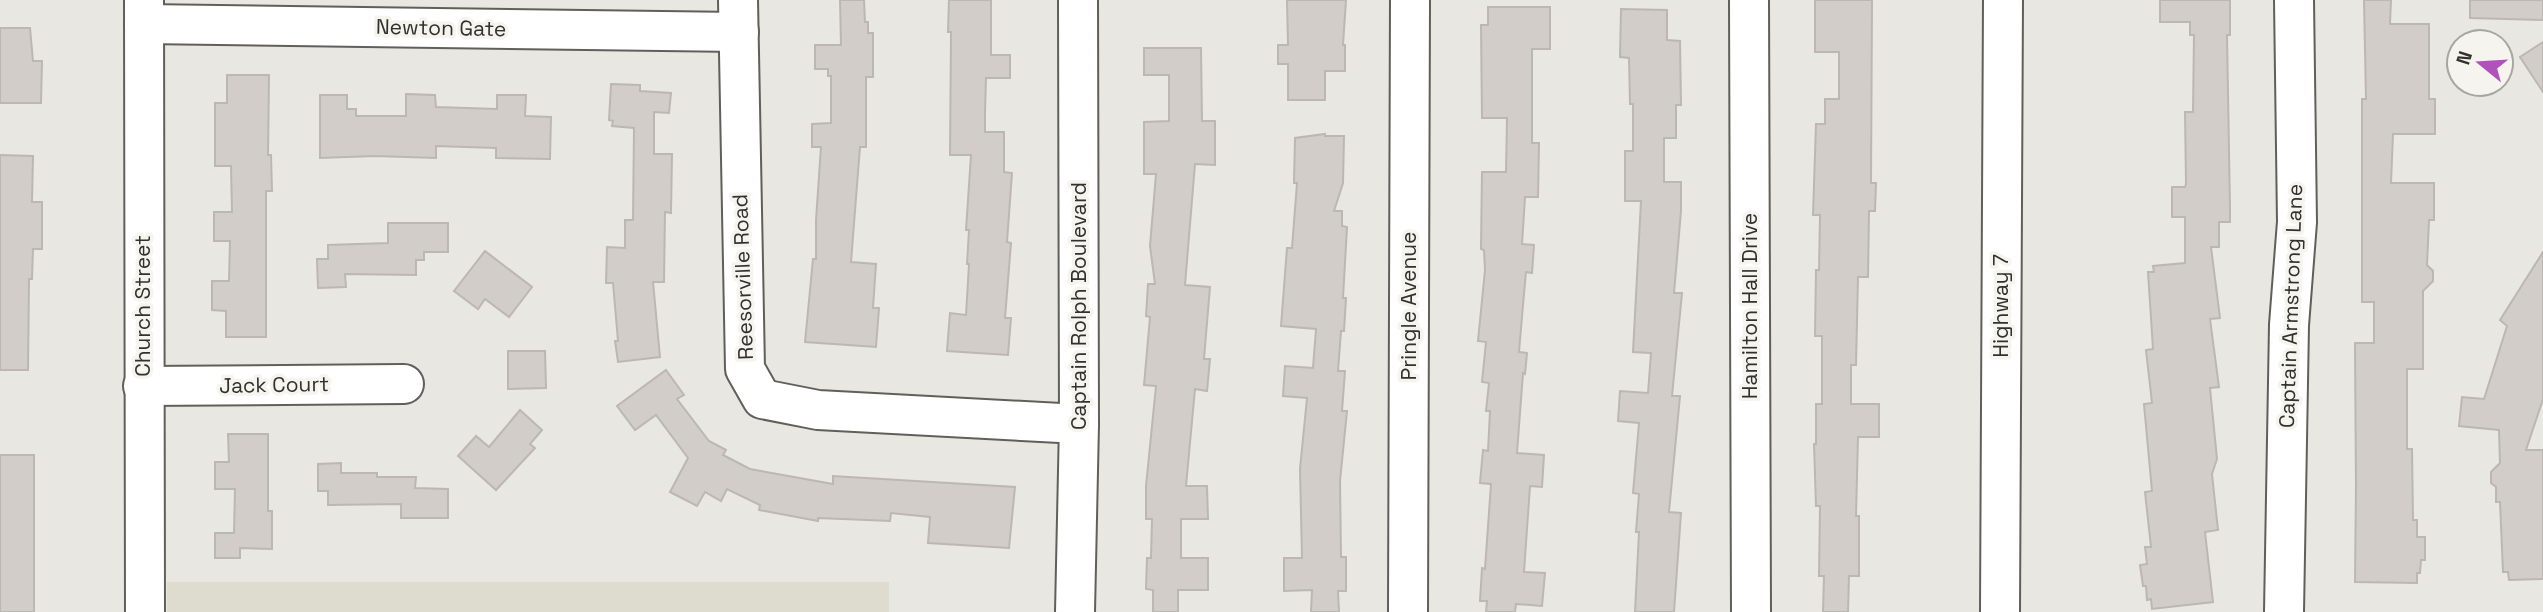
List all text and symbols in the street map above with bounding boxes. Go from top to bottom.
street label: Newton Gate [376,13,506,42]
north arrow [2445,28,2515,98]
text: N [2450,48,2478,68]
street label: Captain Rolph Boulevard [1065,182,1092,430]
street label: Captain Armstrong Lane [2273,183,2308,429]
street label: Reesorville Road [726,193,759,361]
street label: Hamilton Hall Drive [1736,213,1763,399]
street label: Pringle Avenue [1395,232,1422,380]
street label: Church Street [129,235,156,377]
street label: Highway 7 [1987,254,2014,358]
street label: Jack Court [219,370,329,399]

